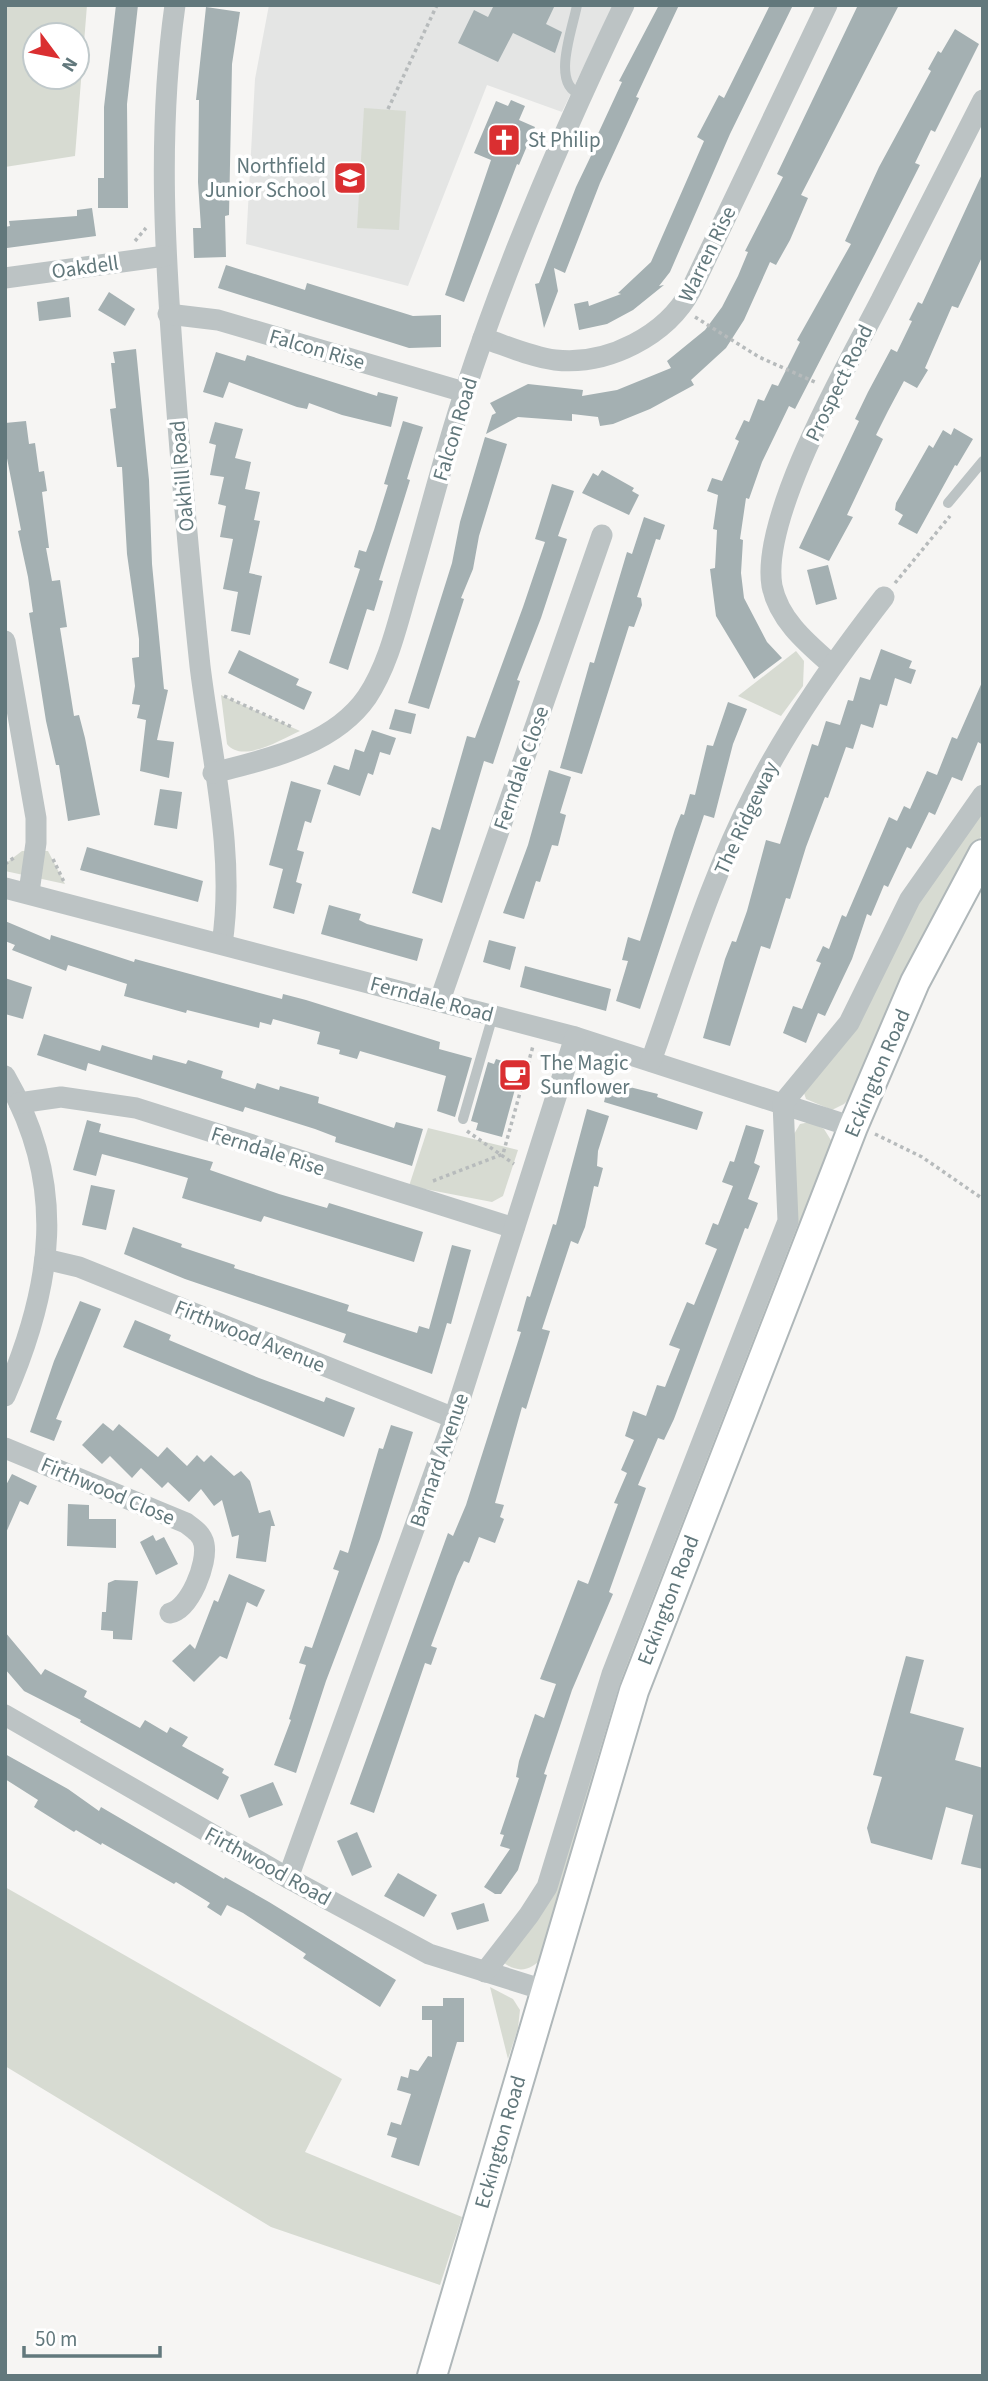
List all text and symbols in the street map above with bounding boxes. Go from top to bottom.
north arrow [21,21,91,91]
text: N [54,52,84,77]
church icon: St Philip [485,121,523,159]
place label: St Philip [528,125,601,155]
place label: Northfield Junior School [205,151,326,205]
school or university icon: Northfield Junior School [331,159,369,197]
street label: Warren Rise [671,201,743,307]
street label: Oakdell [50,247,120,287]
street label: Prospect Road [798,319,880,447]
street label: Falcon Rise [266,321,368,377]
street label: Falcon Road [425,374,485,484]
street label: Oakhill Road [162,419,202,533]
street label: Ferndale Close [486,702,556,834]
street label: The Ridgeway [707,756,785,880]
street label: Ferndale Road [367,968,497,1030]
street label: Eckington Road [836,1004,918,1142]
place label: The Magic Sunflower [540,1048,630,1102]
cafe icon: The Magic Sunflower [496,1056,534,1094]
street label: Ferndale Rise [207,1119,329,1183]
street label: Firthwood Avenue [170,1292,330,1380]
street label: Barnard Avenue [402,1389,476,1531]
street label: Firthwood Close [36,1449,180,1533]
street label: Eckington Road [629,1531,707,1669]
street label: Firthwood Road [199,1819,337,1913]
street label: Eckington Road [467,2072,533,2212]
scale bar [24,2314,161,2358]
text: 50 m [35,2324,77,2354]

